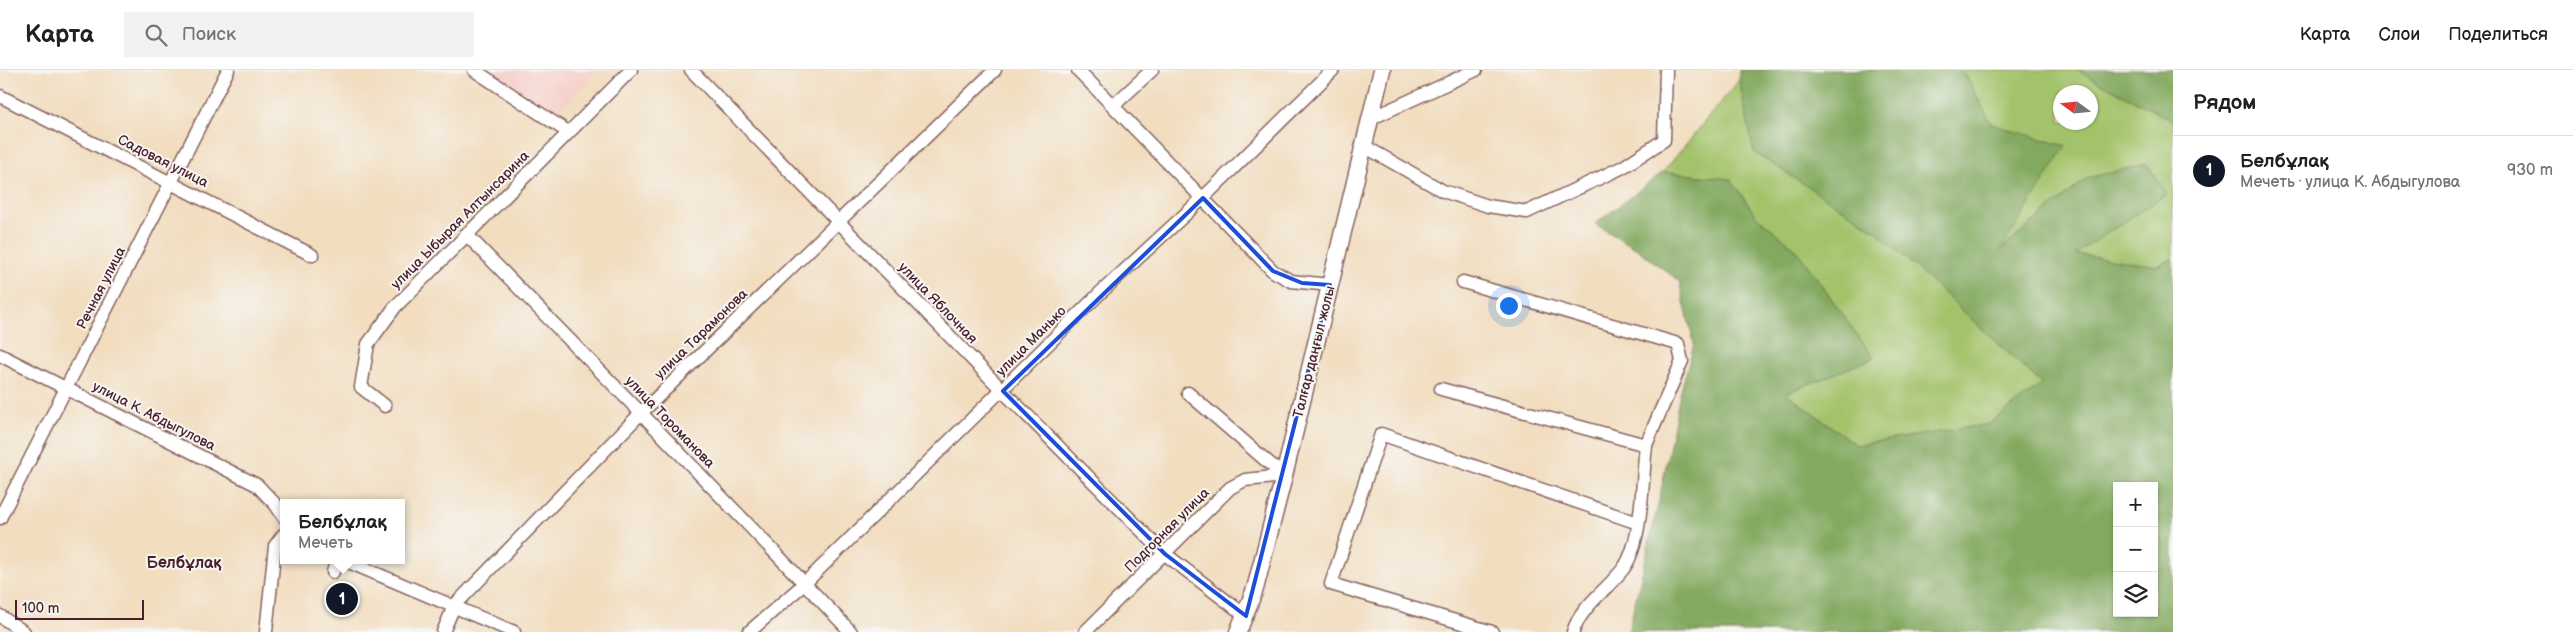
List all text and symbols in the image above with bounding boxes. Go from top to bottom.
search box [124,12,474,57]
text: Карта [25,20,94,49]
icon: search [142,21,170,49]
text: Поиск [182,23,236,46]
text: Карта [2300,24,2350,45]
text: Слои [2378,24,2420,45]
text: Поделиться [2448,24,2548,45]
north arrow [2053,85,2098,130]
text: Рядом [2193,90,2256,115]
street label: Садовая улица [115,131,212,191]
street label: улица Ыбырая Алтынсарина [387,147,533,293]
text: Белбұлақ [2240,150,2329,173]
text: 1 [2206,161,2212,180]
text: 930 m [2507,161,2553,180]
text: Мечеть · улица К. Абдыгулова [2240,173,2460,192]
street label: Речная улица [73,243,129,332]
street label: улица Яблочная [895,259,981,347]
street label: Талғар даңғыл жолы [1289,284,1339,420]
street label: улица Тарамонова [651,285,751,383]
your location [1496,293,1522,319]
street label: улица Манько [993,303,1069,379]
street label: улица Тороманова [622,372,719,472]
street label: улица К. Абдыгулова [90,378,219,455]
map controls [2113,482,2158,617]
button: + [2113,482,2158,527]
street label: Подгорная улица [1121,484,1213,576]
popup [280,499,405,564]
text: Белбұлақ [298,511,387,534]
button: − [2113,527,2158,572]
text: Мечеть [298,534,353,553]
district label: Белбұлақ [147,554,222,573]
button: layers [2113,572,2158,617]
pin: 1 [326,580,358,618]
scale bar [15,597,144,620]
text: 100 m [22,600,59,617]

